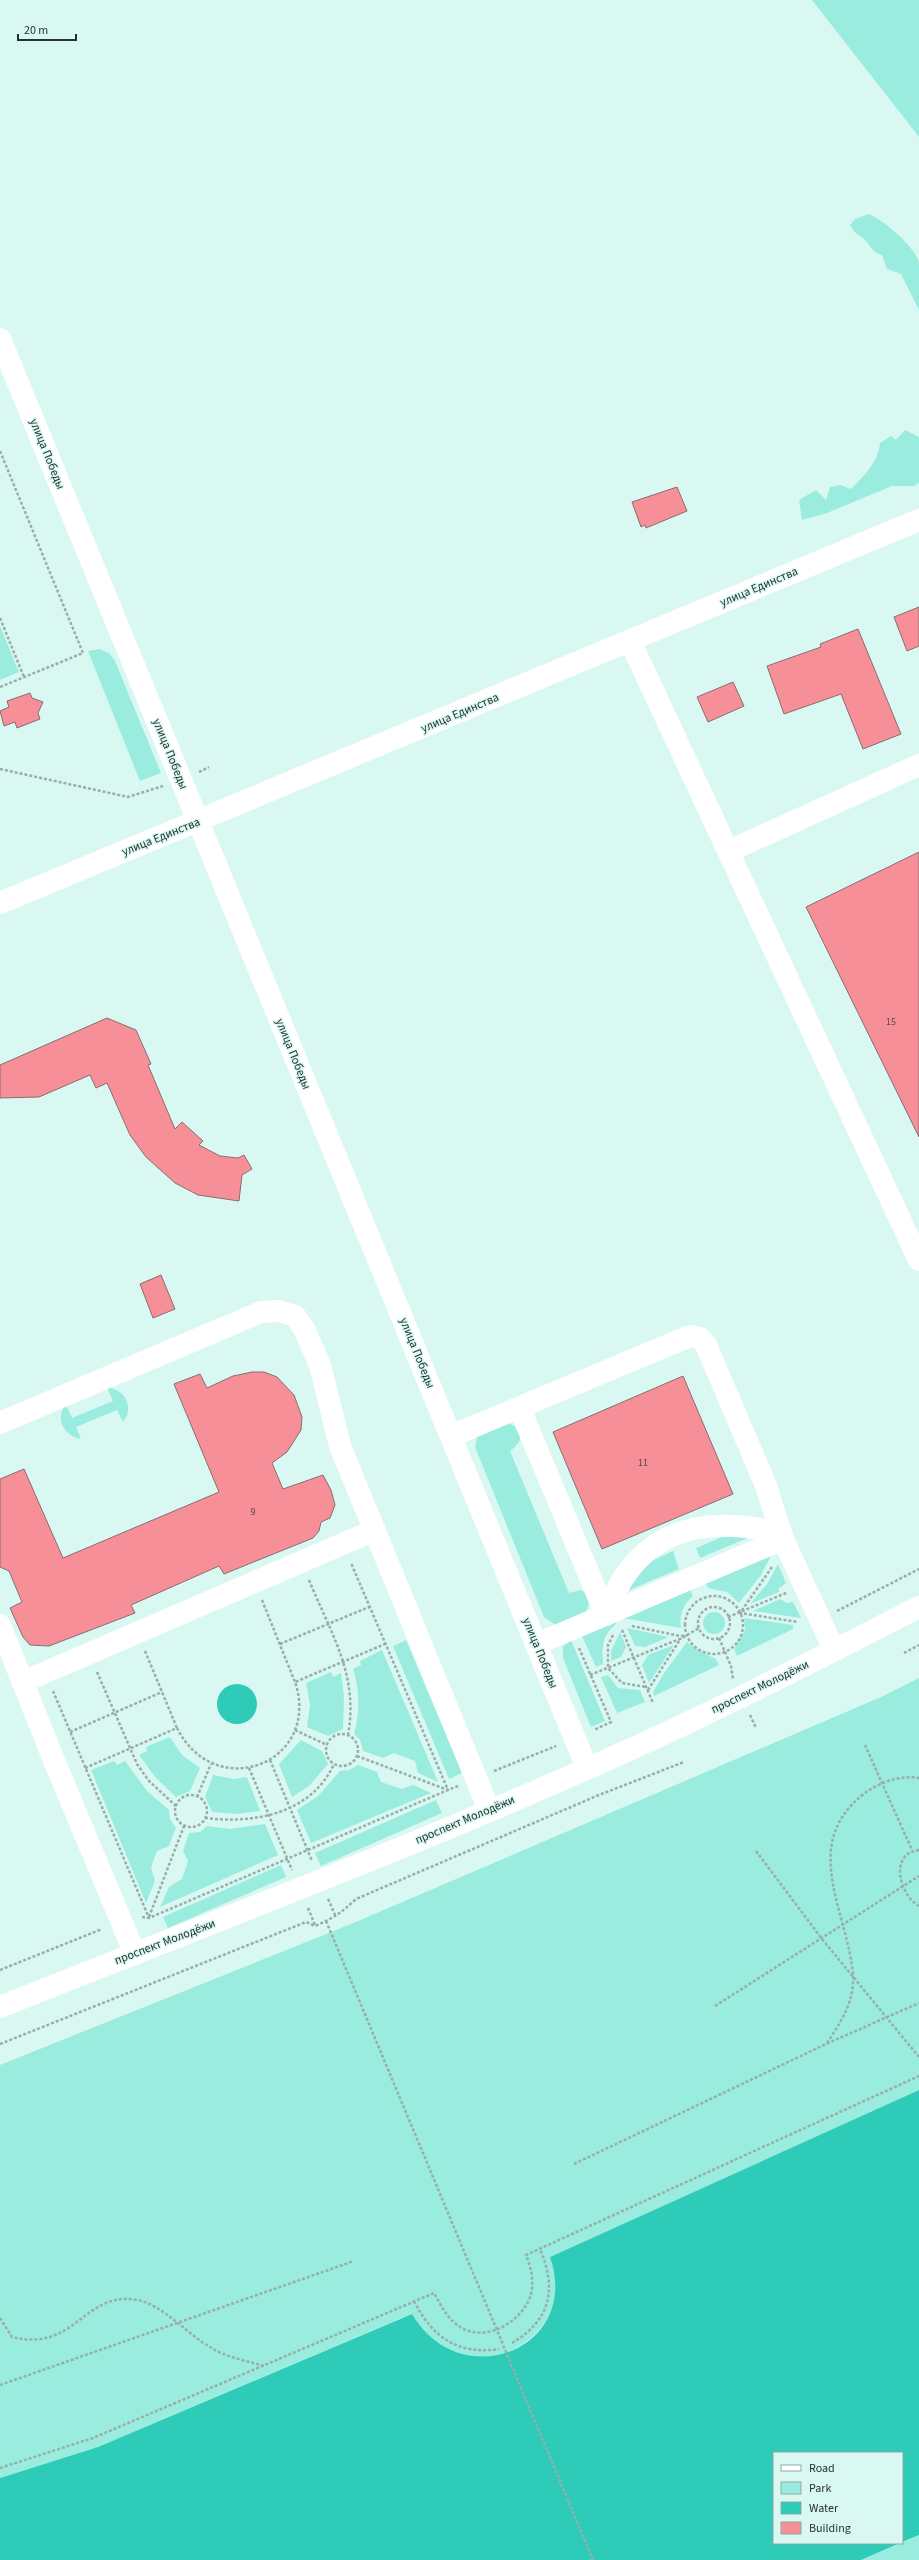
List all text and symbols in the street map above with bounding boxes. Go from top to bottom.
scale bar [18,16,76,42]
text: 20 m [24,22,48,39]
street label: улица Победы [25,416,69,492]
street label: улица Единства [717,563,801,611]
street label: улица Единства [418,689,502,737]
street label: улица Победы [148,716,192,792]
street label: улица Единства [119,814,203,860]
house number: 15 [886,1015,896,1029]
street label: улица Победы [271,1016,315,1092]
street label: улица Победы [395,1315,439,1391]
house number: 11 [638,1456,648,1470]
house number: 9 [251,1505,256,1519]
street label: улица Победы [518,1615,562,1691]
street label: проспект Молодёжи [708,1656,812,1718]
street label: проспект Молодёжи [412,1791,518,1849]
street label: проспект Молодёжи [112,1915,218,1969]
legend [773,2452,903,2544]
text: Road [809,2460,835,2477]
text: Park [809,2480,831,2497]
text: Water [809,2500,839,2517]
text: Building [809,2520,851,2537]

